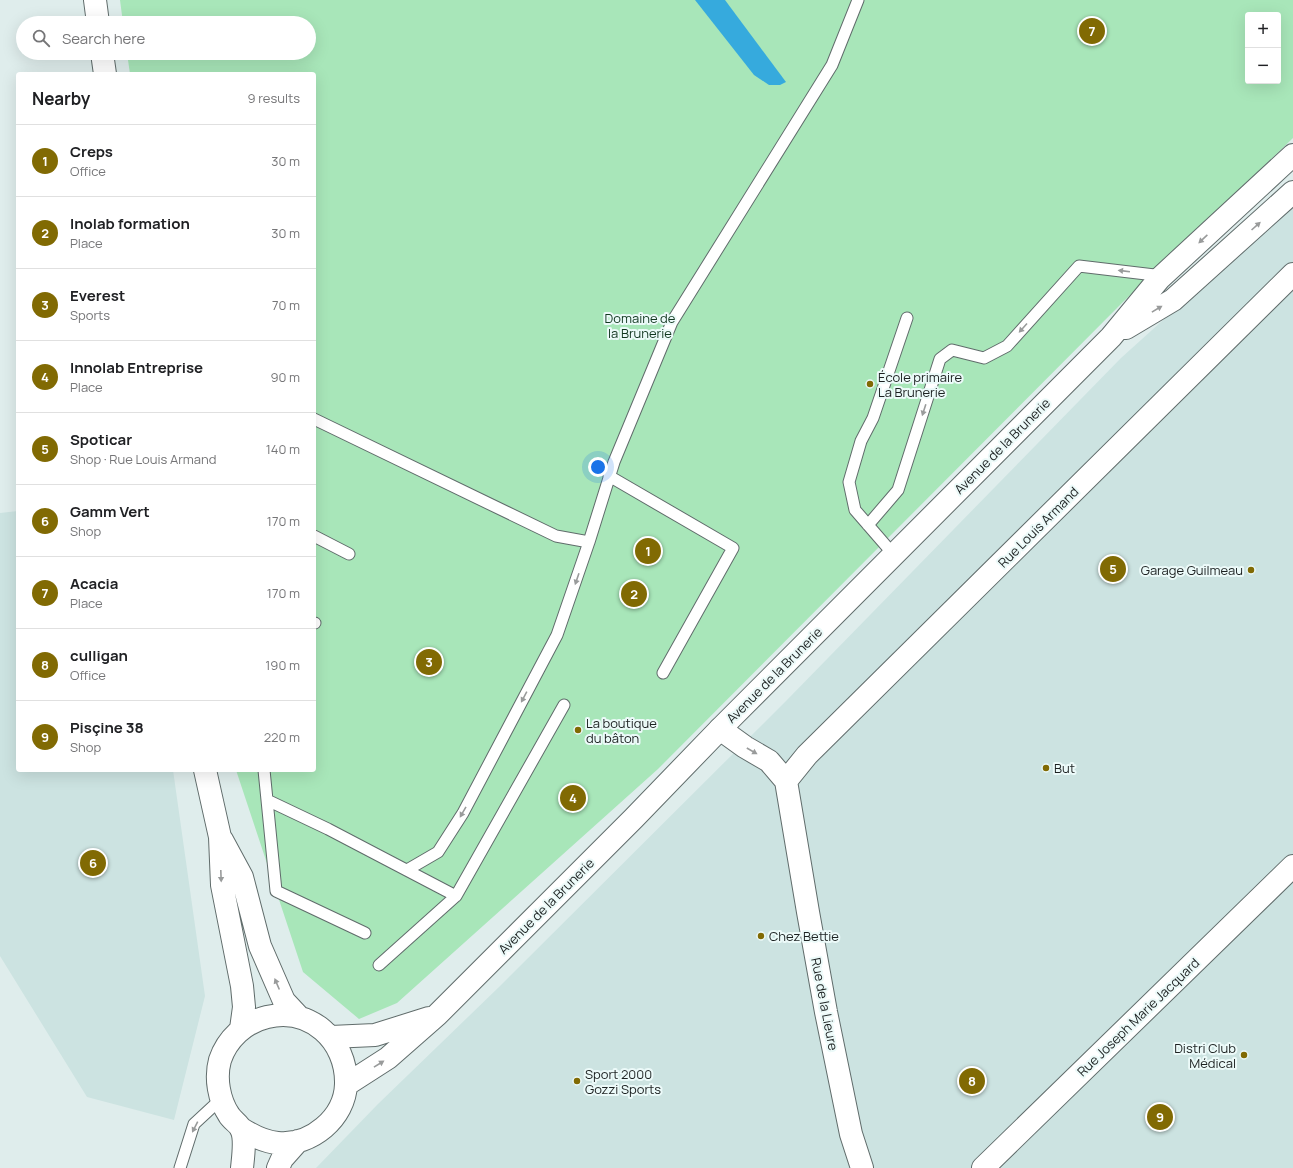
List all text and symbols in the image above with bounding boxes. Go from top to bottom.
map controls [1245,12,1281,84]
button: + [1245,12,1281,48]
search box [16,16,316,60]
pin: 7 [1079,16,1105,46]
icon: search [30,27,52,49]
text: Search here [62,28,145,49]
button: − [1245,48,1281,84]
text: Nearby [32,87,90,110]
text: 9 results [248,89,300,107]
text: Creps [70,141,113,162]
text: 1 [42,152,48,170]
text: 30 m [271,152,300,170]
text: Office [70,162,106,180]
text: Inolab formation [70,213,190,234]
one-way arrow [1251,221,1261,230]
text: 2 [41,224,49,242]
text: 30 m [271,224,300,242]
text: Place [70,234,103,252]
one-way arrow [1198,234,1208,244]
one-way arrow [1118,268,1130,275]
text: Everest [70,285,125,306]
text: 3 [41,296,49,314]
text: 70 m [272,296,300,314]
text: Sports [70,306,110,324]
one-way arrow [1151,306,1163,313]
park label: Domaine de la Brunerie [605,309,676,342]
one-way arrow [1018,323,1027,334]
text: Innolab Entreprise [70,357,203,378]
text: 4 [41,368,49,386]
text: 90 m [270,368,300,386]
place label: École primaire La Brunerie [878,368,963,401]
text: Place [70,378,103,396]
marker: École primaire La Brunerie [865,379,875,389]
street label: Avenue de la Brunerie [950,394,1054,498]
one-way arrow [921,404,927,416]
text: Spoticar [70,429,132,450]
text: 5 [41,440,49,458]
text: 140 m [266,440,300,458]
text: Shop · Rue Louis Armand [70,450,216,468]
your location [588,457,608,477]
street label: Rue Louis Armand [994,483,1082,571]
text: Gamm Vert [70,501,150,522]
text: 6 [41,512,49,530]
text: 170 m [267,512,300,530]
text: Shop [70,522,101,540]
pin: 1 [635,536,661,566]
pin: 5 [1100,554,1126,584]
place label: Garage Guilmeau [1141,561,1243,579]
marker: Garage Guilmeau [1246,565,1256,575]
text: Acacia [70,573,118,594]
one-way arrow [574,574,580,586]
pin: 2 [621,579,647,609]
text: 7 [42,584,48,602]
text: 170 m [267,584,300,602]
text: Place [70,594,103,612]
street label: Avenue de la Brunerie [722,623,826,727]
text: culligan [70,645,128,666]
pin: 3 [416,647,442,677]
text: 8 [41,656,49,674]
text: 190 m [265,656,300,674]
text: Office [70,666,106,684]
one-way arrow [520,692,527,703]
place label: La boutique du bâton [586,714,657,747]
text: Pisçine 38 [70,717,144,738]
marker: La boutique du bâton [573,725,583,735]
text: 9 [41,728,49,746]
text: 220 m [264,728,300,746]
text: Shop [70,738,101,756]
one-way arrow [746,748,758,755]
place label: But [1054,759,1075,777]
marker: But [1041,763,1051,773]
pin: 4 [560,783,586,813]
one-way arrow [459,806,466,818]
pin: 6 [80,848,106,878]
street label: Avenue de la Brunerie [494,854,598,958]
one-way arrow [218,870,224,883]
place label: Chez Bettie [769,927,839,945]
marker: Chez Bettie [756,931,766,941]
street label: Rue Joseph Marie Jacquard [1073,954,1203,1080]
street label: Rue de la Lieure [807,956,843,1052]
one-way arrow [274,978,280,989]
place label: Distri Club Médical [1174,1039,1236,1072]
marker: Distri Club Médical [1239,1050,1249,1060]
one-way arrow [374,1060,384,1068]
place label: Sport 2000 Gozzi Sports [585,1065,661,1098]
pin: 8 [959,1066,985,1096]
marker: Sport 2000 Gozzi Sports [572,1076,582,1086]
pin: 9 [1147,1102,1173,1132]
one-way arrow [191,1121,198,1133]

